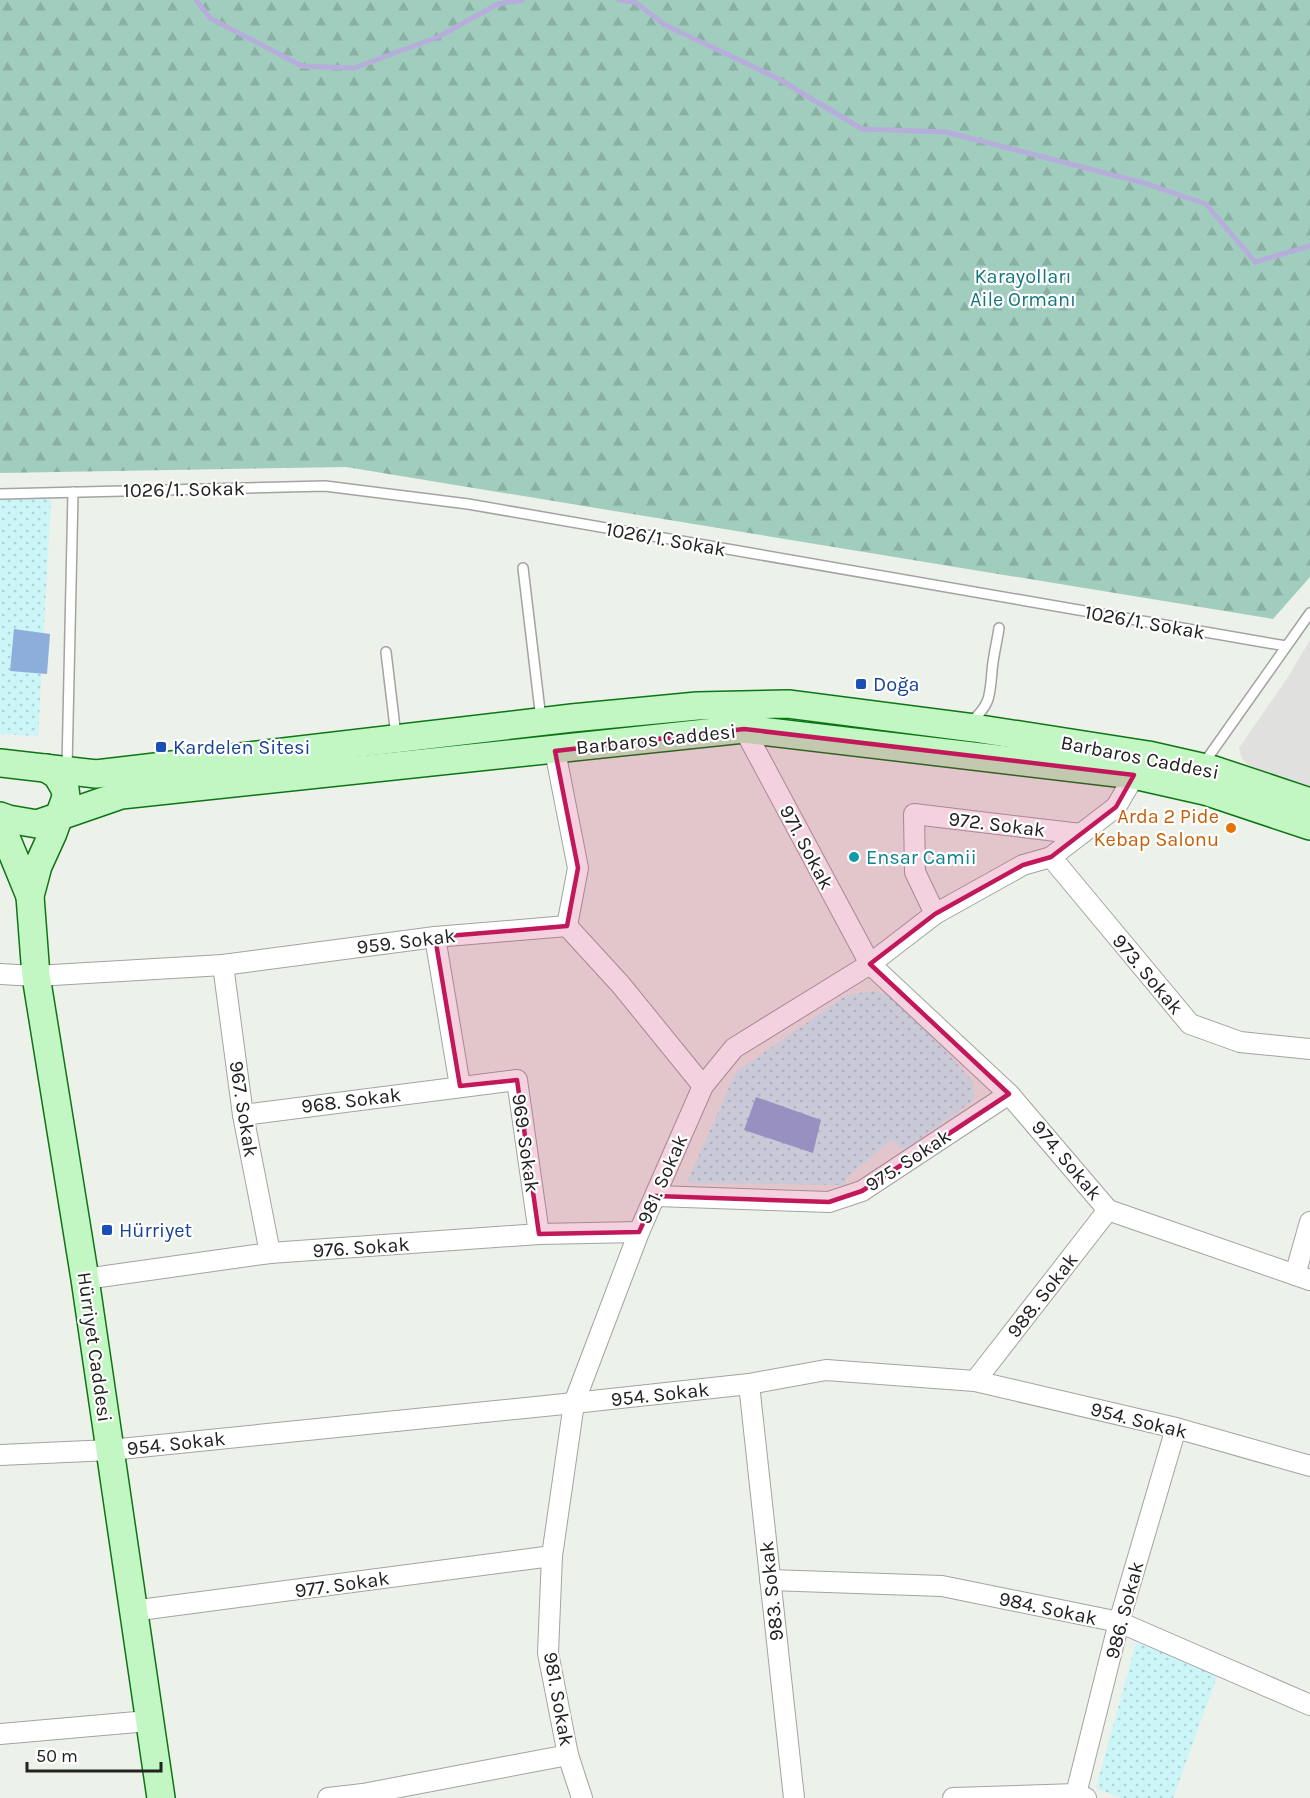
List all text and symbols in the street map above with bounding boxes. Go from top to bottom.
park label: Karayolları Aile Ormanı [970,265,1076,311]
street label: 1026/1. Sokak [123,477,245,502]
street label: 1026/1. Sokak [604,518,728,561]
street label: 1026/1. Sokak [1083,601,1207,644]
place label: Doğa [873,673,919,696]
marker: Doğa [854,677,868,691]
street label: Barbaros Caddesi [575,720,737,759]
street label: Barbaros Caddesi [1059,731,1221,784]
place label: Kardelen Sitesi [173,736,311,759]
marker: Kardelen Sitesi [154,740,168,754]
street label: 971. Sokak [775,801,838,893]
place label: Arda 2 Pide Kebap Salonu [1093,805,1219,851]
street label: 972. Sokak [947,807,1047,842]
marker: Arda 2 Pide Kebap Salonu [1224,821,1238,835]
place label: Ensar Camii [866,846,977,869]
marker: Ensar Camii [847,850,861,864]
street label: 959. Sokak [355,924,457,959]
street label: 973. Sokak [1107,930,1188,1019]
street label: 967. Sokak [225,1059,262,1159]
street label: 968. Sokak [300,1083,402,1118]
street label: 969. Sokak [507,1092,544,1194]
street label: 974. Sokak [1027,1116,1107,1205]
street label: 975. Sokak [861,1124,955,1197]
street label: 981. Sokak [633,1131,692,1227]
place label: Hürriyet [119,1219,192,1242]
marker: Hürriyet [100,1223,114,1237]
street label: 976. Sokak [312,1233,410,1262]
street label: 988. Sokak [1002,1248,1083,1342]
street label: Hürriyet Caddesi [73,1270,116,1424]
street label: 954. Sokak [610,1378,710,1411]
street label: 954. Sokak [1088,1397,1190,1444]
street label: 954. Sokak [126,1427,226,1460]
street label: 983. Sokak [755,1540,788,1642]
street label: 986. Sokak [1100,1559,1149,1662]
street label: 977. Sokak [293,1566,391,1603]
street label: 984. Sokak [997,1587,1099,1630]
street label: 981. Sokak [539,1650,578,1748]
scale bar [27,1735,160,1773]
text: 50 m [36,1745,78,1767]

